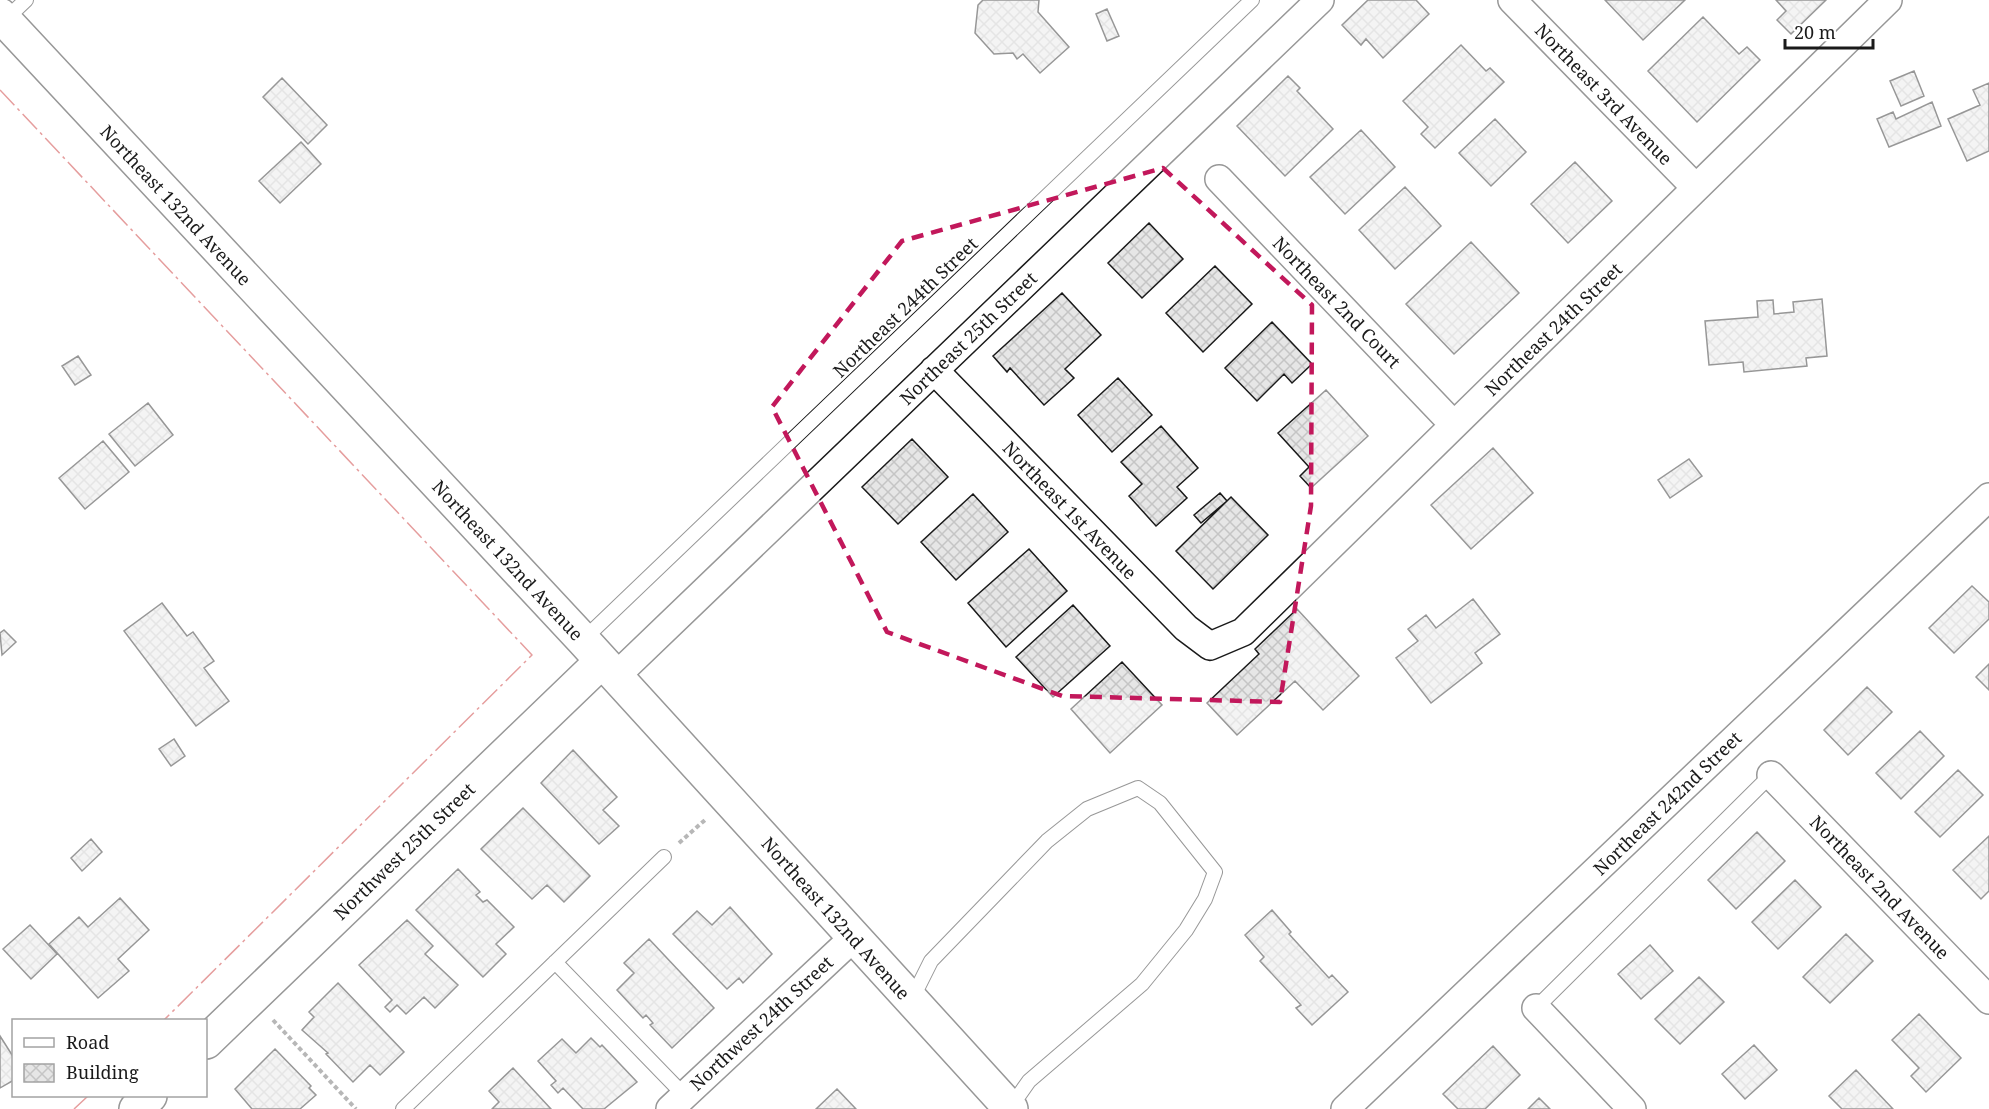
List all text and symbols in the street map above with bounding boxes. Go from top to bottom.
scale bar [1785,12,1874,50]
street label: Northeast 3rd Avenue [1530,18,1678,170]
text: 20 m [1794,20,1836,44]
street label: Northeast 132nd Avenue [95,120,257,290]
street label: Northeast 2nd Court [1268,231,1406,373]
street label: Northeast 244th Street [828,232,982,382]
street label: Northeast 24th Street [1479,257,1627,401]
street label: Northeast 25th Street [894,266,1042,410]
street label: Northeast 1st Avenue [998,436,1142,584]
street label: Northeast 132nd Avenue [427,475,589,645]
street label: Northeast 242nd Street [1588,726,1746,880]
street label: Northwest 25th Street [328,777,480,925]
street label: Northeast 2nd Avenue [1805,810,1955,964]
street label: Northeast 132nd Avenue [756,832,916,1004]
street label: Northwest 24th Street [684,950,838,1096]
legend [12,1019,207,1097]
text: Road [66,1030,109,1054]
text: Building [66,1060,139,1084]

